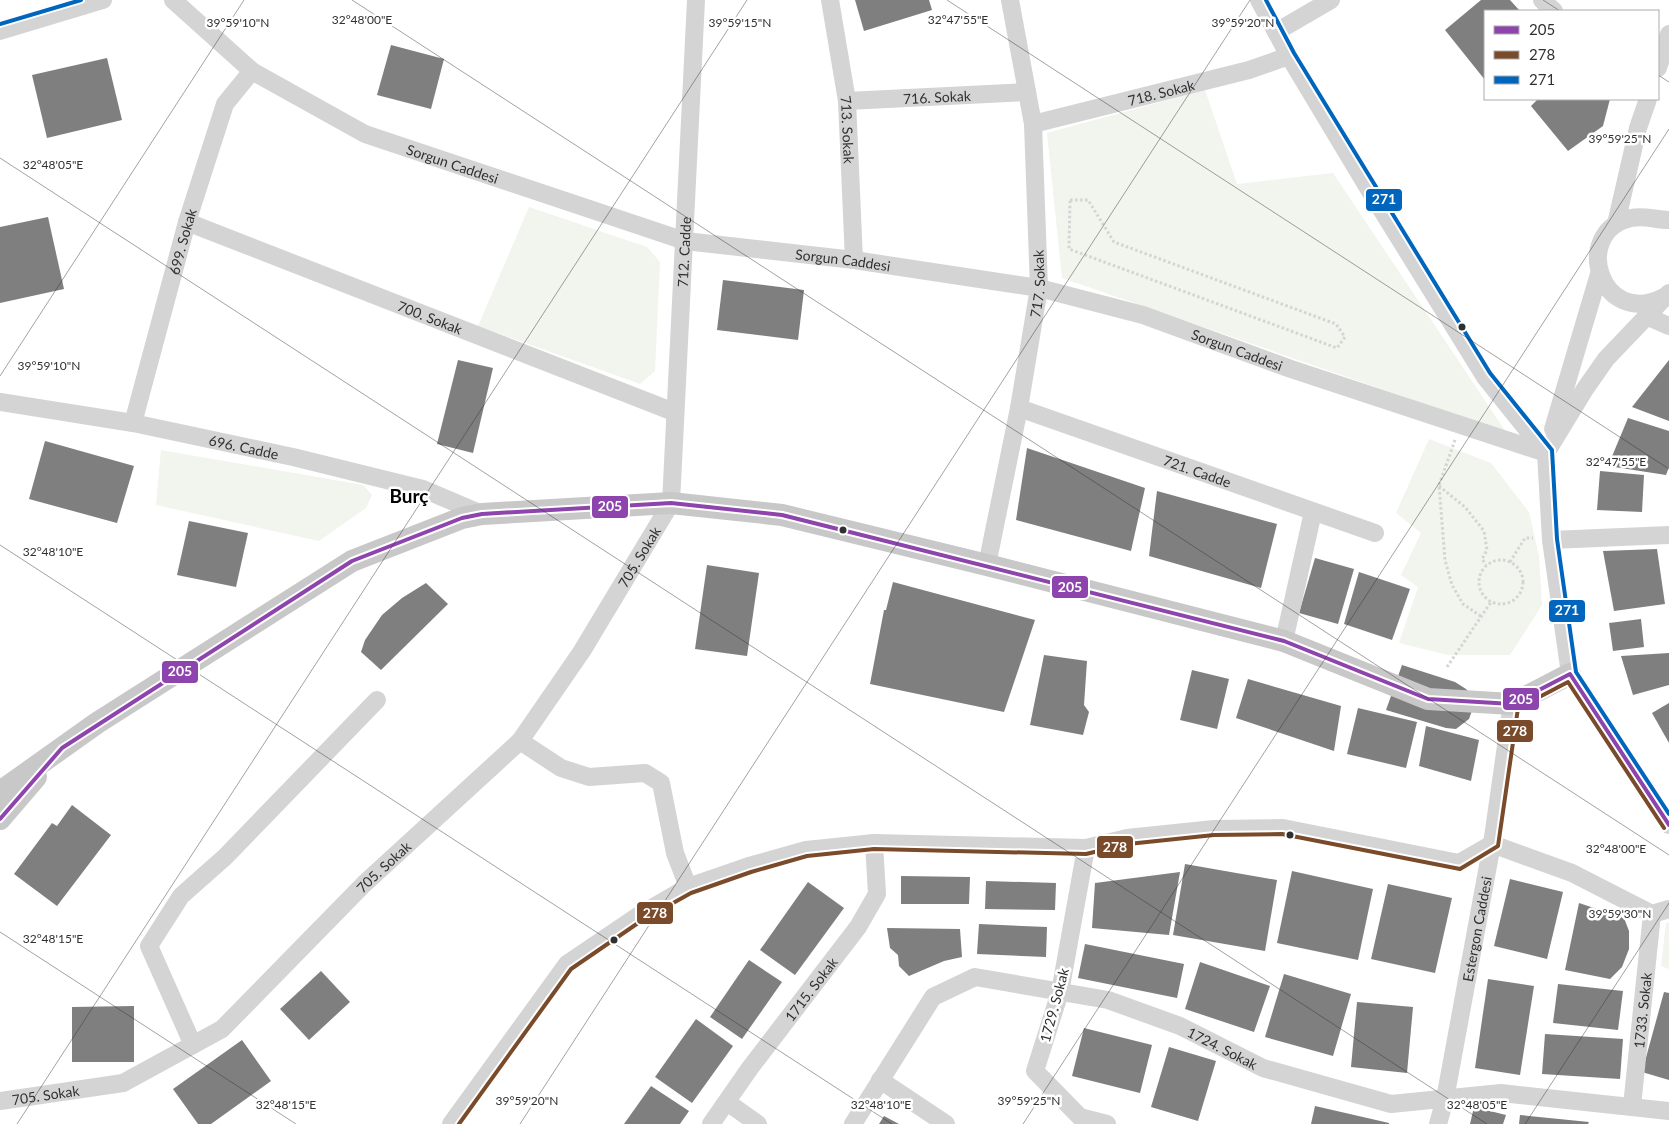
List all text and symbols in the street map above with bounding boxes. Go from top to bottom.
legend [1484,10,1659,100]
text: 32°48'00"E [332,12,392,27]
text: 32°47'55"E [928,12,988,27]
text: 39°59'10"N [207,15,269,30]
text: 39°59'15"N [709,15,771,30]
text: 39°59'20"N [1212,15,1274,30]
text: 205 [1529,20,1555,38]
text: 278 [1529,45,1555,63]
text: 271 [1529,70,1555,88]
street label: 718. Sokak [1126,75,1197,108]
street label: 716. Sokak [902,86,972,107]
street label: 713. Sokak [838,94,858,165]
text: 39°59'25"N [1589,131,1651,146]
street label: Sorgun Caddesi [405,140,501,187]
text: 32°48'05"E [23,157,83,172]
line badge: 271 [1365,188,1403,212]
text: 271 [1372,190,1396,207]
street label: 699. Sokak [165,205,200,276]
street label: 712. Cadde [673,216,694,288]
street label: Sorgun Caddesi [794,245,892,274]
street label: 717. Sokak [1026,249,1048,319]
street label: 700. Sokak [395,297,466,337]
unlabelled marker [1457,322,1467,332]
street label: Sorgun Caddesi [1189,325,1285,374]
text: 39°59'10"N [18,358,80,373]
street label: 696. Cadde [208,431,280,462]
street label: 721. Cadde [1161,451,1233,490]
text: 32°47'55"E [1586,454,1646,469]
district label: Burç [389,484,429,507]
line badge: 205 [591,495,629,519]
text: 205 [598,497,622,514]
street label: 705. Sokak [614,522,664,590]
unlabelled marker [838,525,848,535]
text: 32°48'10"E [23,544,83,559]
line badge: 205 [1051,575,1089,599]
text: 205 [1058,578,1082,595]
line badge: 271 [1548,599,1586,623]
text: 271 [1555,601,1579,618]
line badge: 205 [161,660,199,684]
text: 205 [168,662,192,679]
line badge: 205 [1502,687,1540,711]
text: 205 [1509,690,1533,707]
line badge: 278 [1496,719,1534,743]
text: 278 [1503,722,1527,739]
unlabelled marker [1285,830,1295,840]
line badge: 278 [1096,835,1134,859]
street label: 705. Sokak [352,837,415,896]
text: 278 [1103,838,1127,855]
text: 32°48'00"E [1586,841,1646,856]
street label: Estergon Caddesi [1458,875,1494,983]
line badge: 278 [636,901,674,925]
text: 278 [643,904,667,921]
text: 39°59'30"N [1589,906,1651,921]
text: 32°48'15"E [23,931,83,946]
unlabelled marker [609,935,619,945]
street label: 1715. Sokak [781,953,841,1024]
street label: 1729. Sokak [1036,965,1072,1044]
street label: 1733. Sokak [1630,971,1654,1049]
street label: 1724. Sokak [1185,1023,1261,1073]
street label: 705. Sokak [11,1081,81,1108]
text: 39°59'20"N [496,1093,558,1108]
text: 39°59'25"N [998,1093,1060,1108]
text: 32°48'15"E [256,1097,316,1112]
text: 32°48'10"E [851,1097,911,1112]
text: 32°48'05"E [1447,1097,1507,1112]

